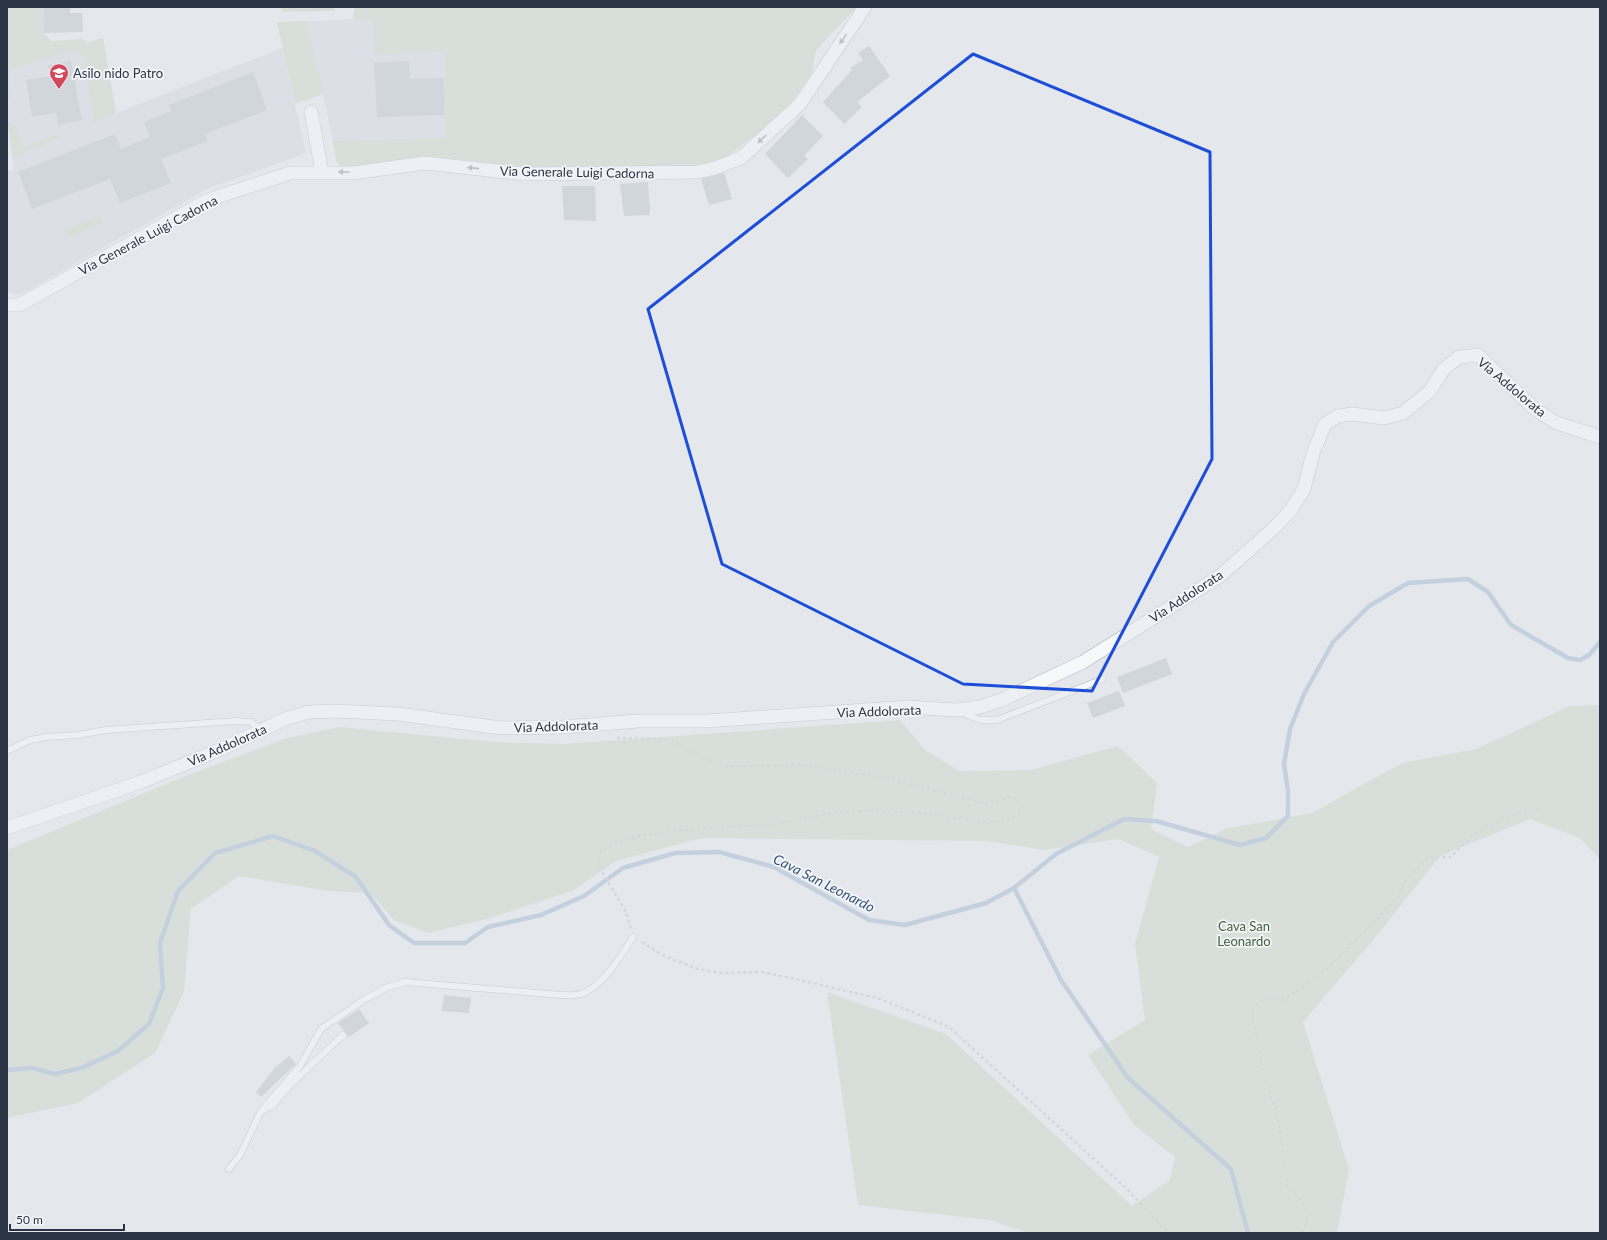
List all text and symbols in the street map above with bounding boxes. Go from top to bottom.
one-way arrow [839,34,847,44]
school or university icon: Asilo nido Patro [48,62,70,90]
place label: Asilo nido Patro [73,65,163,81]
one-way arrow [756,135,767,144]
street label: Via Generale Luigi Cadorna [500,163,654,181]
one-way arrow [467,165,480,172]
one-way arrow [338,169,350,176]
street label: Via Generale Luigi Cadorna [76,192,220,278]
street label: Via Addolorata [1475,354,1549,420]
street label: Via Addolorata [1146,566,1226,626]
street label: Via Addolorata [837,702,921,720]
street label: Via Addolorata [514,717,598,735]
street label: Via Addolorata [185,721,269,769]
water label: Cava San Leonardo [771,850,878,915]
park label: Cava San Leonardo [1217,918,1271,949]
scale bar [10,1206,124,1232]
text: 50 m [16,1212,43,1227]

